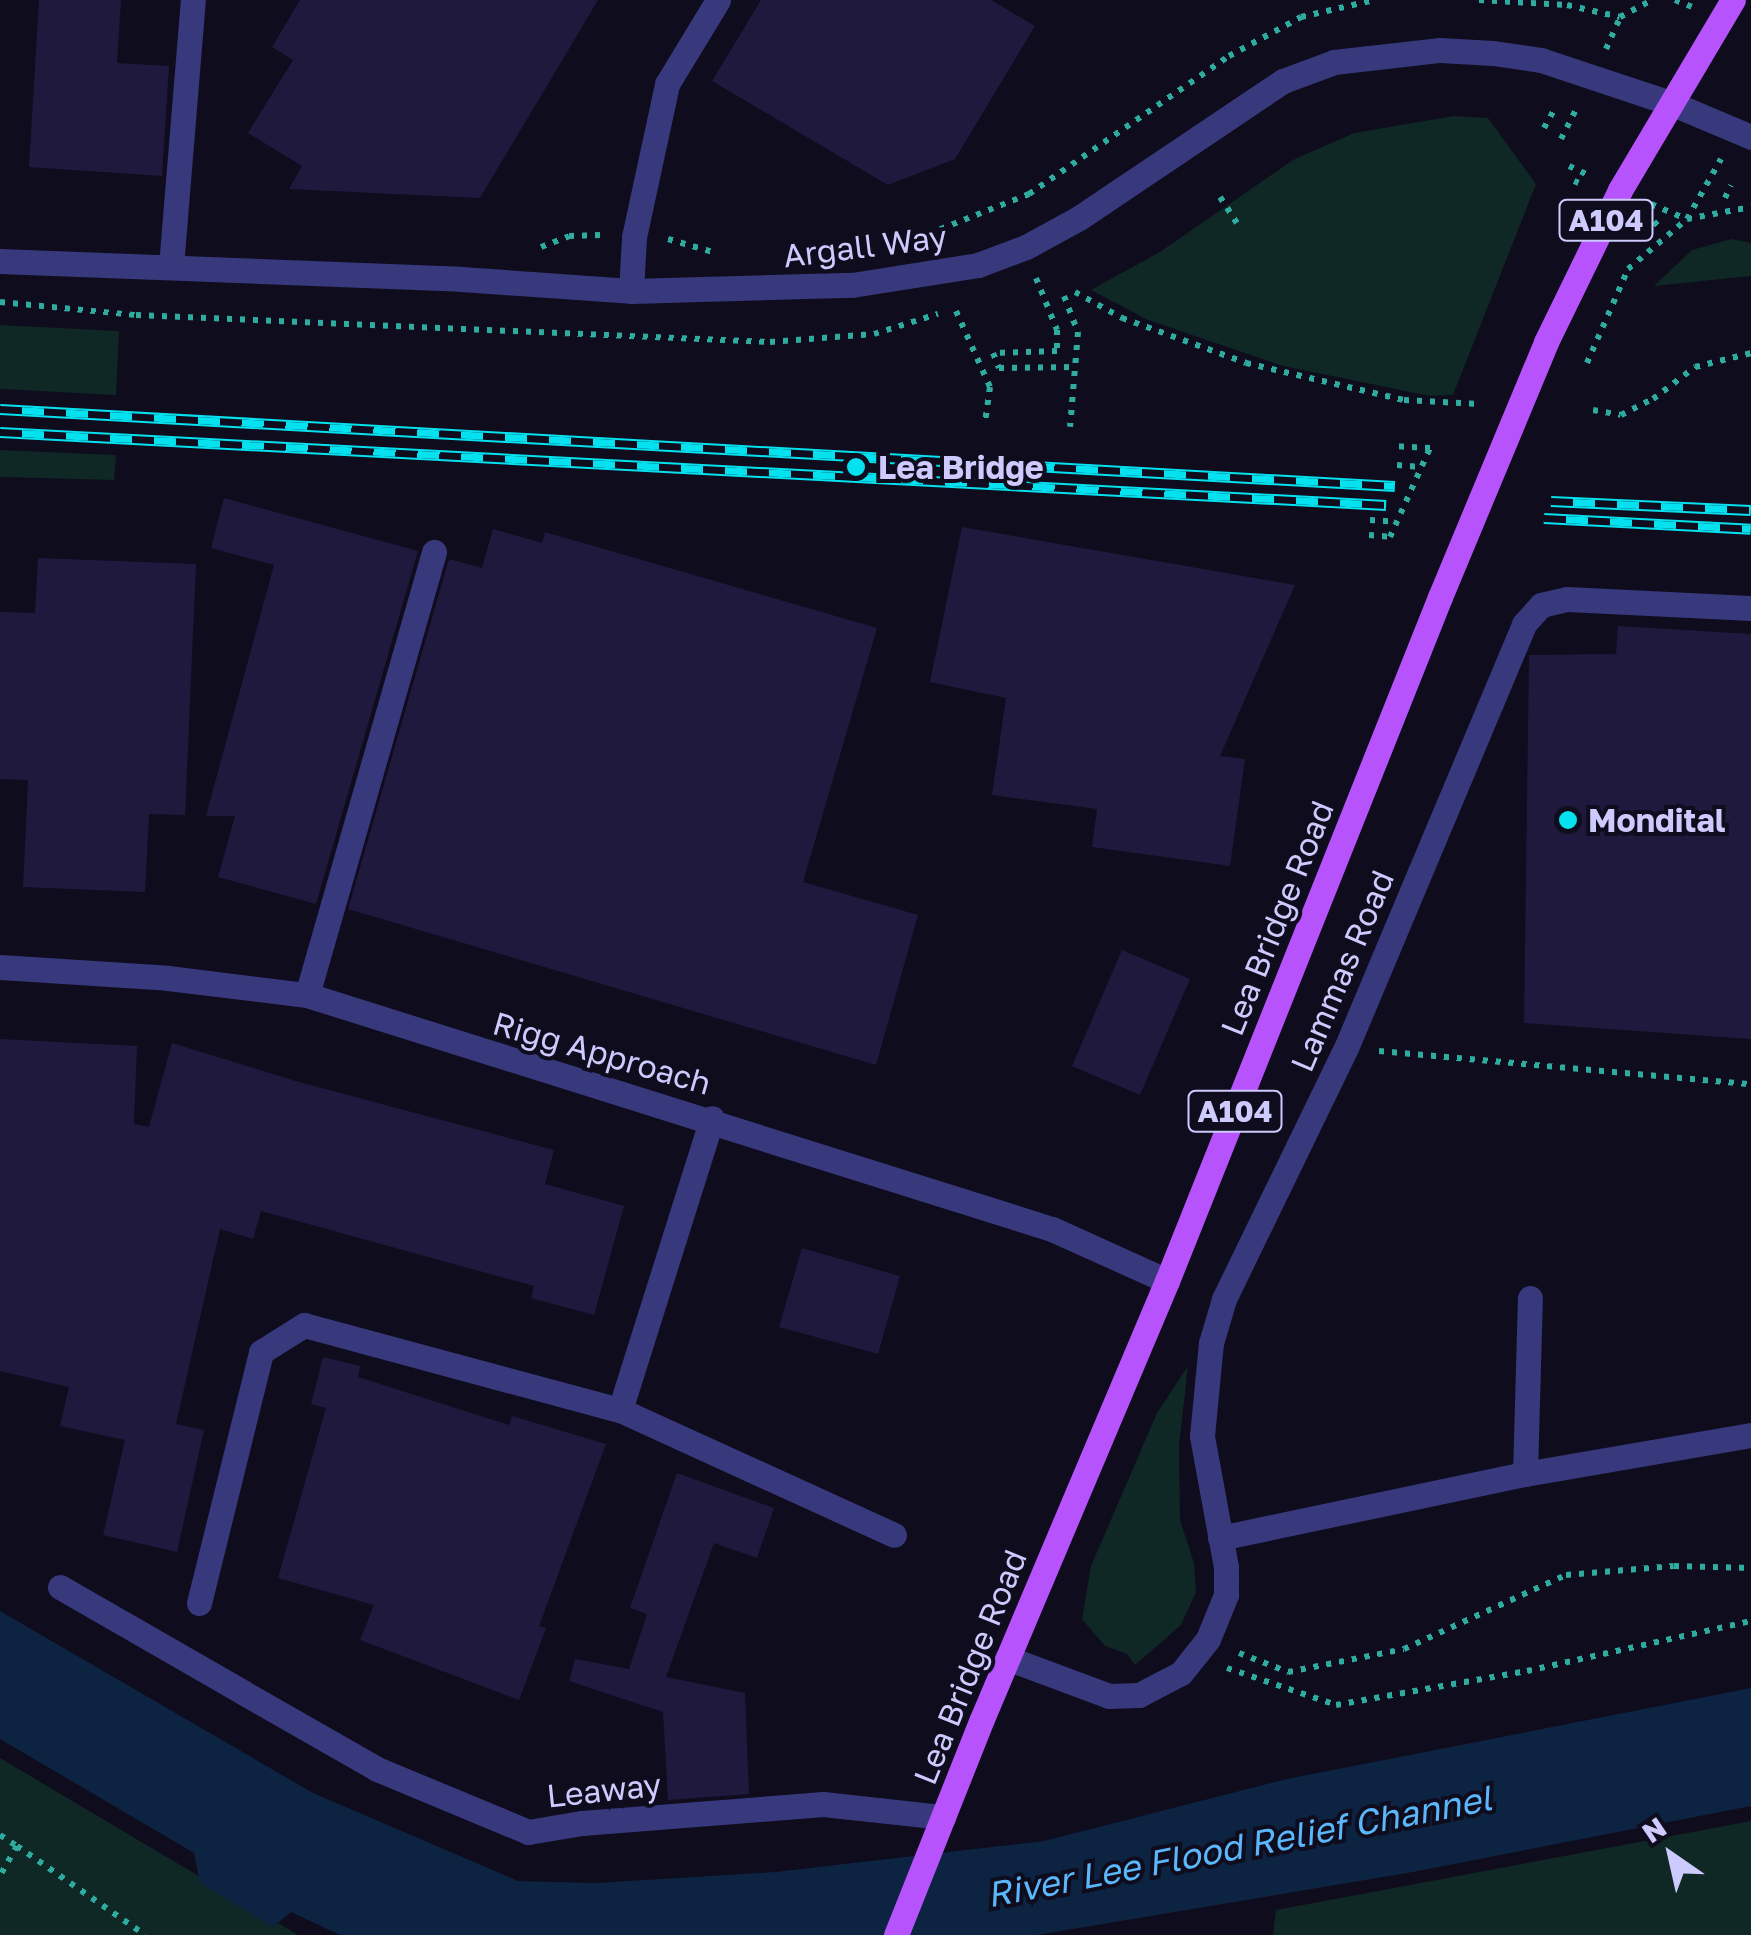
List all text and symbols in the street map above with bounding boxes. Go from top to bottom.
road number: A104 [1558,195,1654,245]
street label: Argall Way [781,217,949,275]
place label: Lea Bridge [878,448,1044,486]
marker: Lea Bridge [843,454,869,480]
street label: Lea Bridge Road [1212,795,1342,1041]
place label: Mondital [1588,801,1726,839]
marker: Mondital [1557,809,1579,831]
street label: Lammas Road [1282,865,1402,1077]
street label: Rigg Approach [489,1004,715,1102]
road number: A104 [1188,1086,1282,1136]
street label: Lea Bridge Road [905,1544,1035,1790]
street label: Leaway [545,1765,663,1815]
water label: River Lee Flood Relief Channel [983,1776,1495,1916]
north arrow [1621,1805,1721,1905]
text: N [1636,1810,1672,1849]

